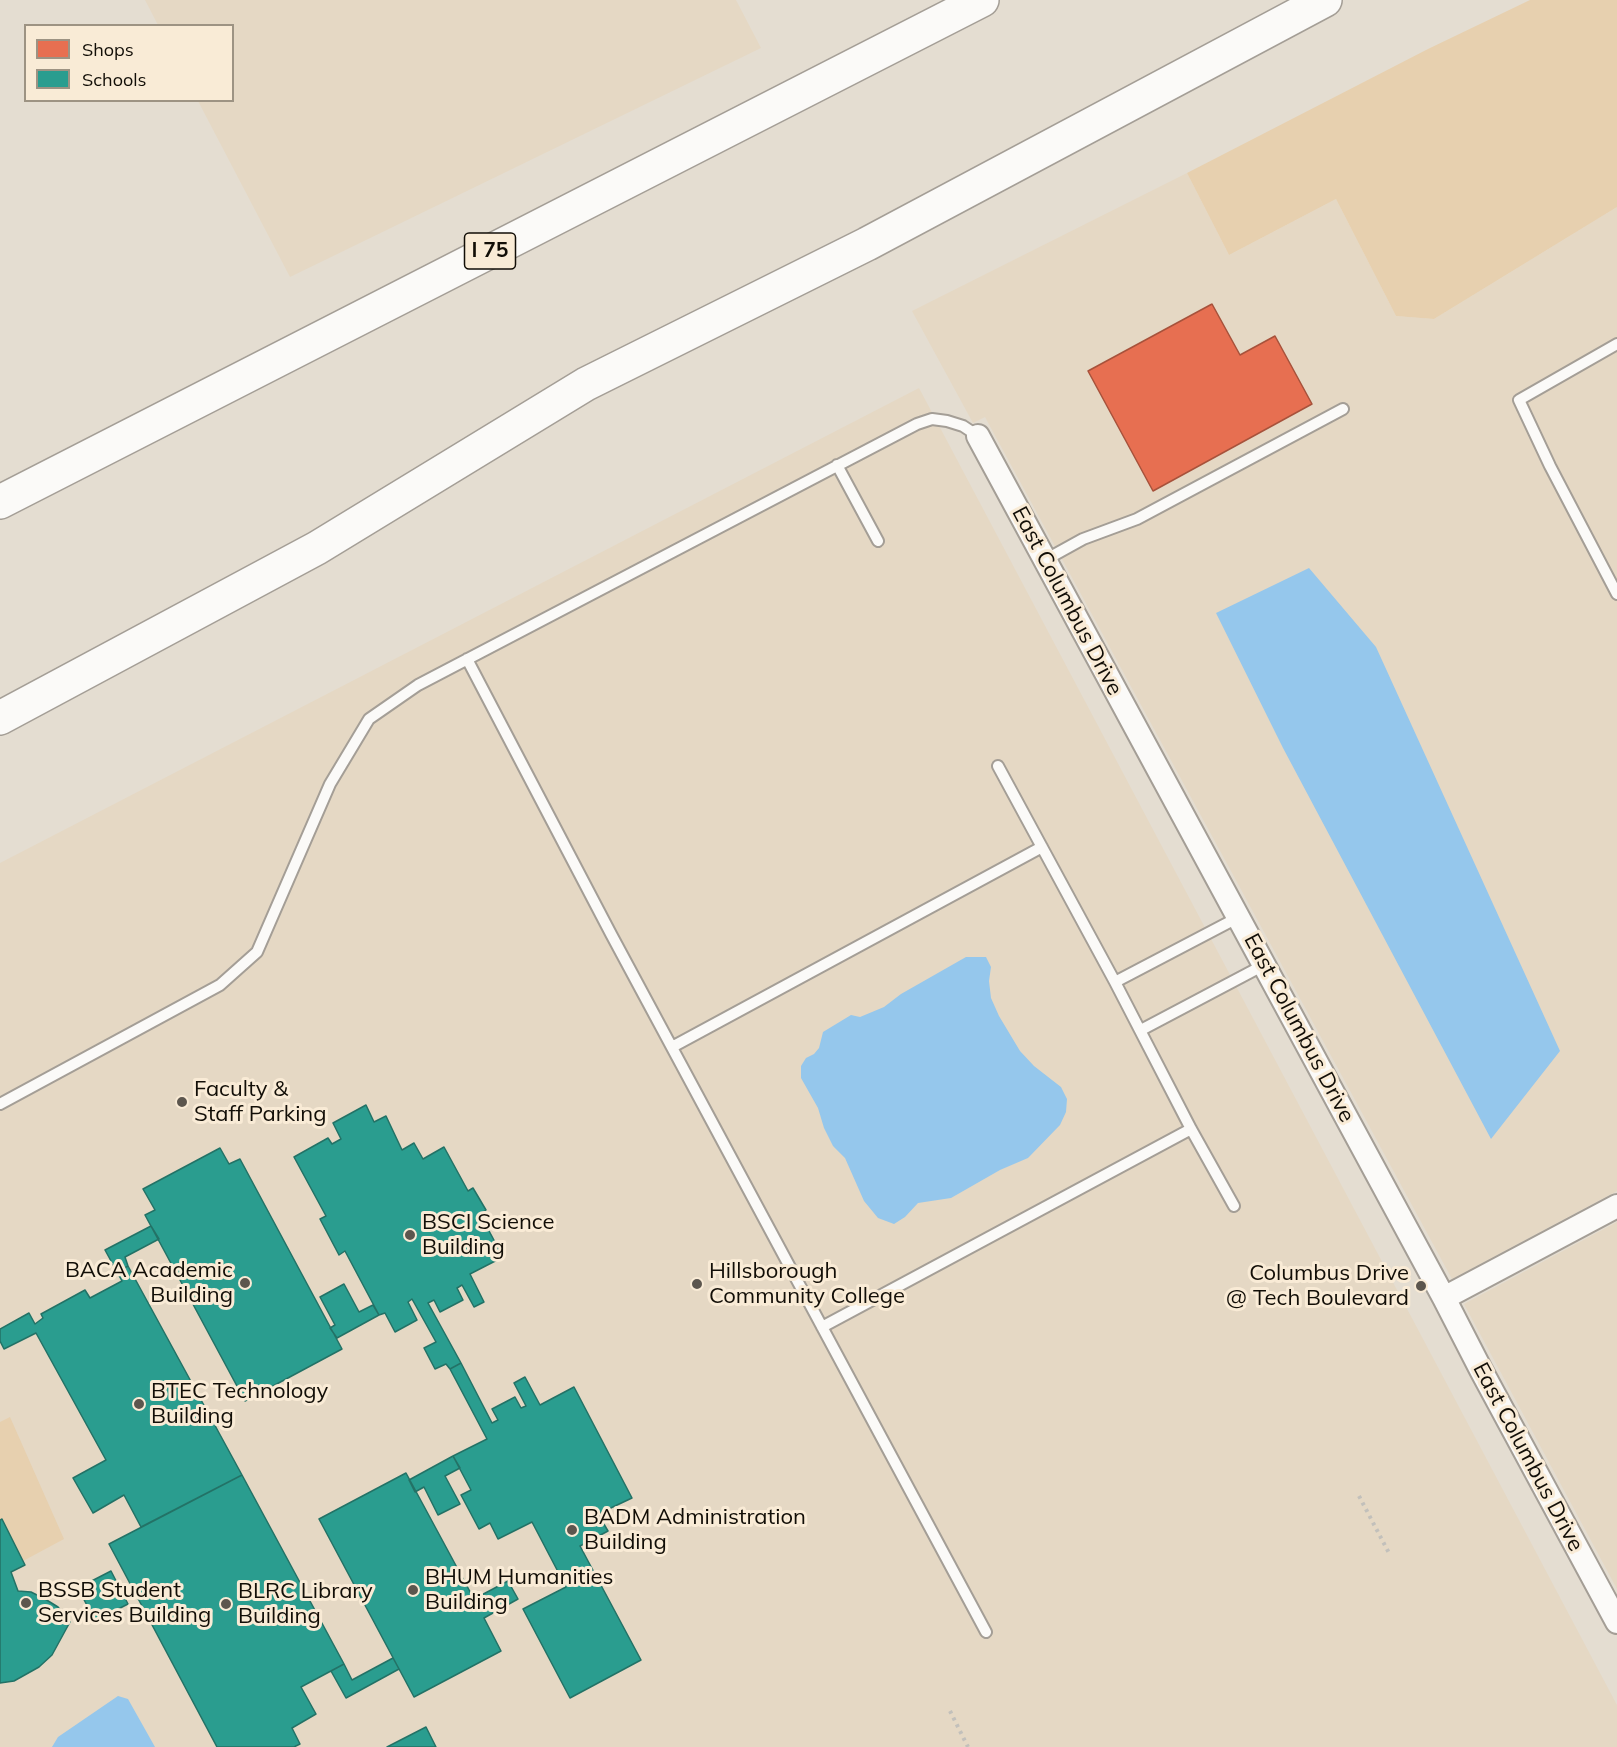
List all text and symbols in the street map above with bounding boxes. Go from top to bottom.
legend [24,24,234,102]
text: Shops [82,38,134,61]
text: Schools [82,68,146,91]
road number: I 75 [464,233,516,269]
street label: East Columbus Drive [1006,502,1128,700]
street label: East Columbus Drive [1238,929,1360,1127]
place label: Faculty & Staff Parking [194,1076,327,1128]
marker: Faculty & Staff Parking [175,1095,189,1109]
place label: BSCI Science Building [422,1209,554,1260]
marker: BSCI Science Building [403,1228,417,1242]
place label: BACA Academic Building [65,1257,233,1308]
place label: Hillsborough Community College [709,1258,905,1310]
place label: Columbus Drive @ Tech Boulevard [1226,1260,1409,1312]
marker: BACA Academic Building [238,1276,252,1290]
marker: Hillsborough Community College [690,1277,704,1291]
marker: Columbus Drive @ Tech Boulevard [1414,1279,1428,1293]
street label: East Columbus Drive [1467,1358,1589,1556]
place label: BTEC Technology Building [151,1378,328,1430]
marker: BTEC Technology Building [132,1397,146,1411]
place label: BADM Administration Building [584,1504,806,1556]
marker: BADM Administration Building [565,1523,579,1537]
place label: BHUM Humanities Building [425,1564,613,1616]
place label: BSSB Student Services Building [38,1577,211,1628]
place label: BLRC Library Building [238,1578,373,1630]
marker: BHUM Humanities Building [406,1583,420,1597]
marker: BSSB Student Services Building [19,1596,33,1610]
marker: BLRC Library Building [219,1597,233,1611]

